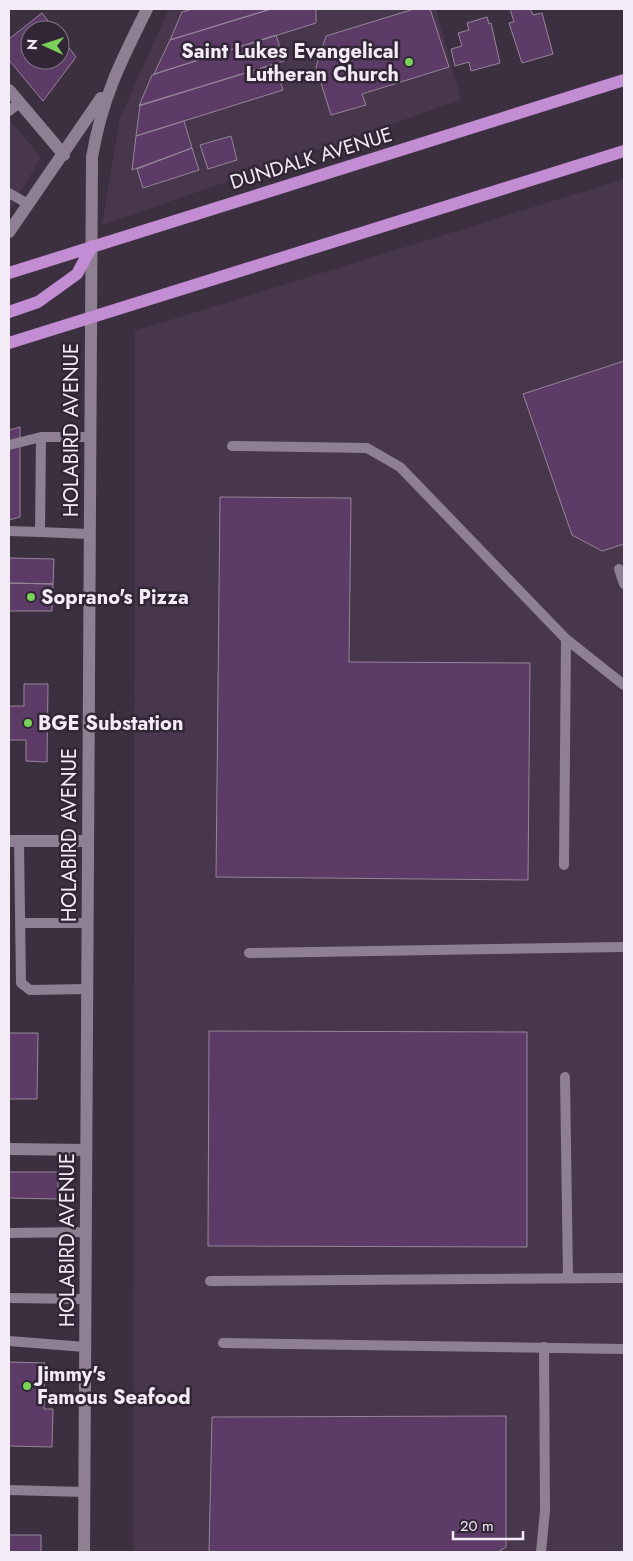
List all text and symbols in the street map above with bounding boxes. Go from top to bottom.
north arrow [20,20,70,70]
place label: Saint Lukes Evangelical Lutheran Church [181,37,399,89]
text: N [22,38,42,50]
marker: Saint Lukes Evangelical Lutheran Church [403,56,415,68]
street label: DUNDALK AVENUE [226,120,396,197]
street label: HOLABIRD AVENUE [57,343,86,517]
place label: Soprano's Pizza [41,583,189,612]
marker: Soprano's Pizza [25,591,37,603]
place label: BGE Substation [38,709,183,738]
marker: BGE Substation [22,717,34,729]
street label: HOLABIRD AVENUE [55,748,84,922]
street label: HOLABIRD AVENUE [53,1153,82,1327]
place label: Jimmy's Famous Seafood [33,1360,191,1412]
marker: Jimmy's Famous Seafood [21,1380,33,1392]
scale bar [453,1508,523,1540]
text: 20 m [460,1515,494,1537]

